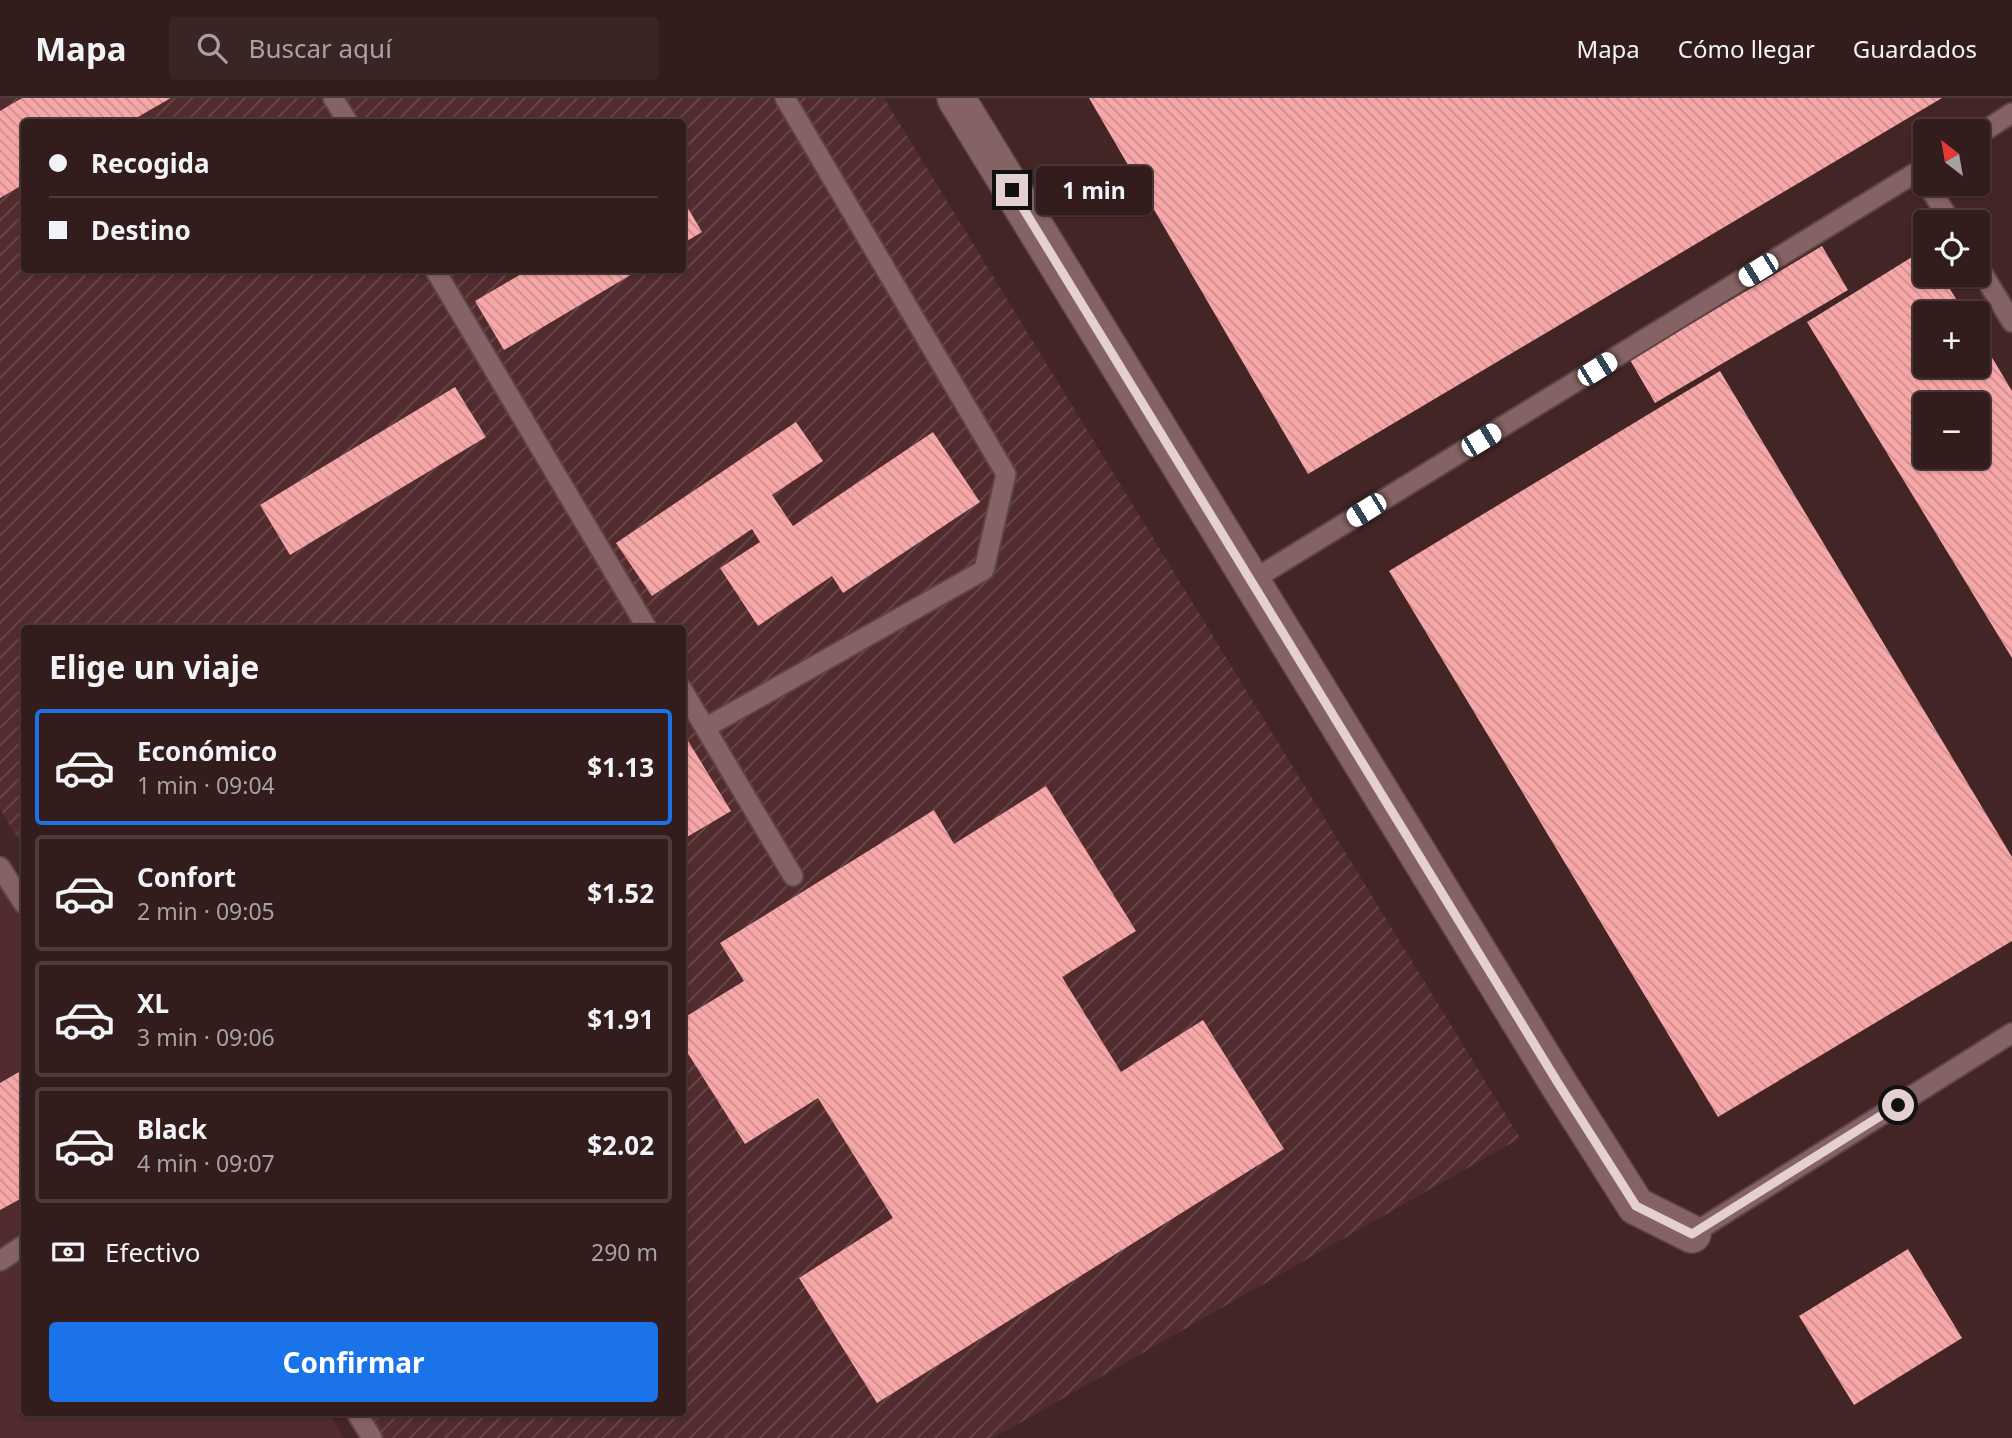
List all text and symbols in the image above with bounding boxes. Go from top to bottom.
search box [169,17,659,80]
text: Mapa [35,26,127,71]
icon: search [193,29,231,67]
text: Buscar aquí [249,30,392,66]
text: Mapa [1576,32,1640,65]
text: Cómo llegar [1678,32,1815,65]
text: Guardados [1853,32,1977,65]
north arrow [1913,119,1990,196]
map controls [1913,119,1990,469]
text: Recogida [91,145,209,181]
callout: 1 min [1036,166,1152,214]
route end [996,174,1028,206]
text: 1 min [1062,174,1126,206]
button: locate [1913,210,1990,287]
text: Destino [91,212,191,248]
car [1735,250,1782,290]
button: + [1913,301,1990,378]
car [1574,349,1621,389]
button: − [1913,392,1990,469]
car [1458,420,1505,460]
car [1343,490,1390,530]
text: Elige un viaje [49,645,259,688]
text: Económico [137,733,277,769]
icon: car [53,736,116,799]
text: $1.13 [587,749,654,785]
text: 1 min · 09:04 [137,769,275,801]
text: Confort [137,859,236,895]
icon: car [53,862,116,925]
text: $1.52 [587,875,654,911]
text: 2 min · 09:05 [137,895,275,927]
text: XL [137,985,169,1021]
icon: car [53,988,116,1051]
text: $1.91 [587,1001,654,1037]
text: 3 min · 09:06 [137,1021,275,1053]
route start [1882,1089,1914,1121]
text: Black [137,1111,207,1147]
icon: car [53,1114,116,1177]
text: $2.02 [587,1127,654,1163]
text: 4 min · 09:07 [137,1147,275,1179]
icon: cash [49,1233,87,1271]
text: Efectivo [105,1234,201,1270]
text: 290 m [591,1236,658,1268]
button: Confirmar [49,1322,658,1402]

